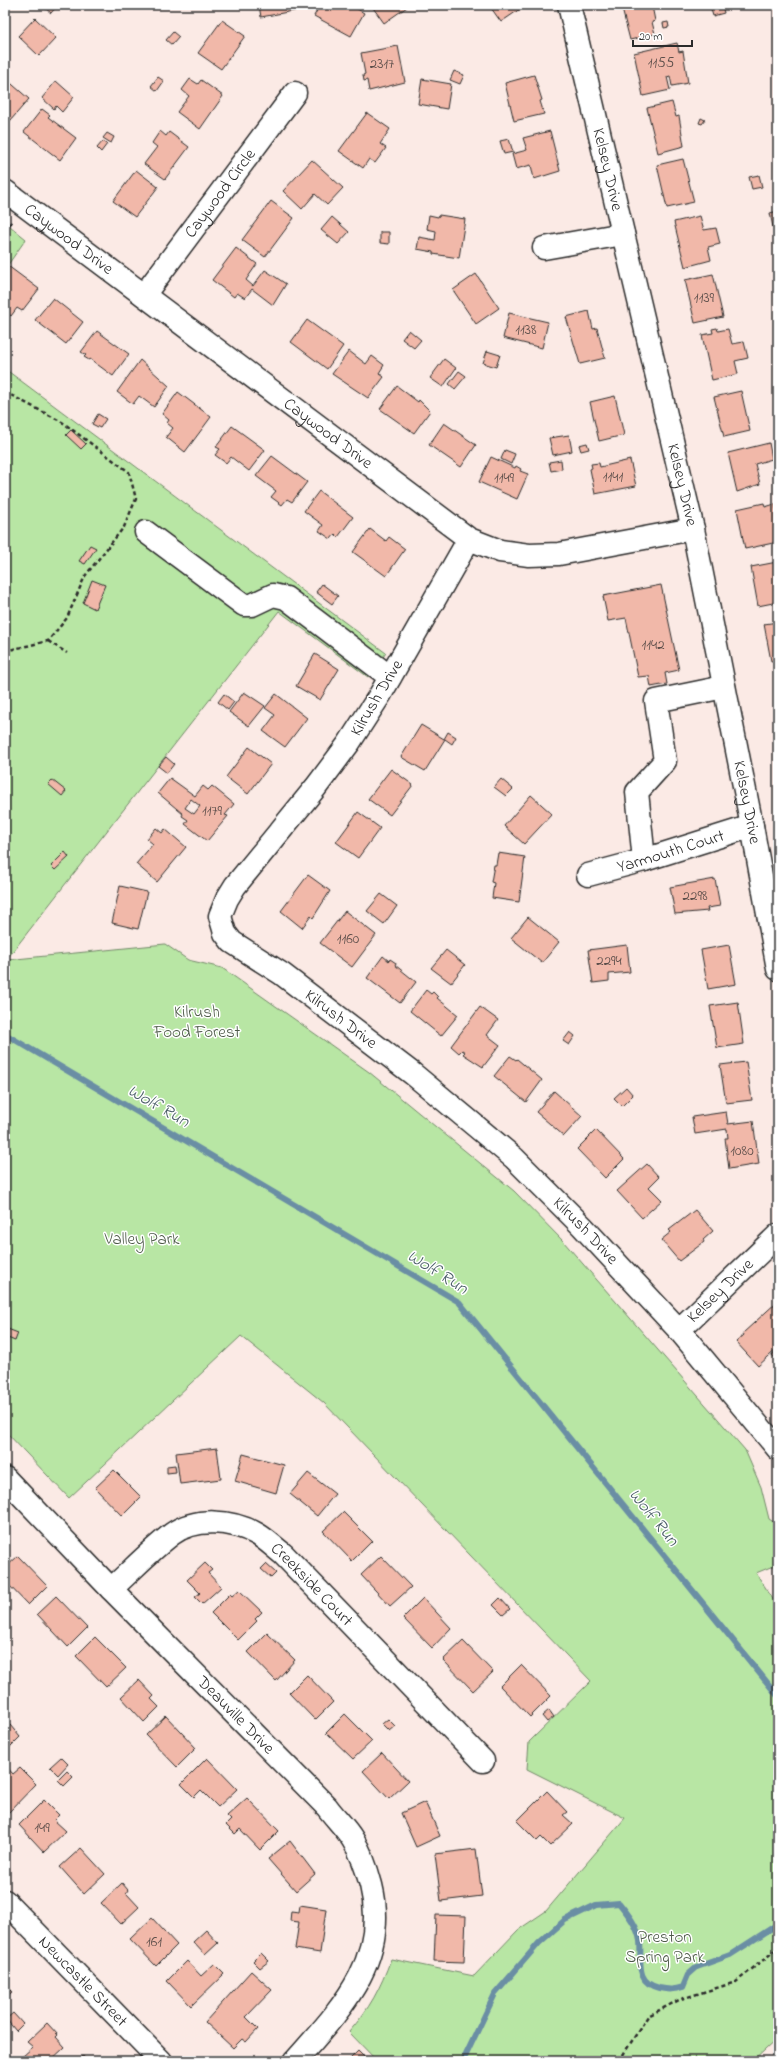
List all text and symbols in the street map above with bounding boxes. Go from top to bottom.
scale bar [633,22,692,48]
text: 20 m [639,28,662,46]
house number: 1155 [648,52,675,74]
house number: 2317 [370,53,394,75]
street label: Kelsey Drive [586,126,630,214]
street label: Caywood Circle [178,143,262,243]
street label: Caywood Drive [19,197,119,281]
house number: 1139 [694,287,715,309]
house number: 1138 [515,319,537,341]
street label: Caywood Drive [278,392,378,475]
street label: Kelsey Drive [661,441,704,529]
house number: 1141 [603,466,623,488]
house number: 1149 [494,467,515,489]
house number: 1142 [641,634,665,656]
street label: Kilrush Drive [344,655,410,741]
street label: Kelsey Drive [727,758,768,846]
house number: 1179 [202,800,223,822]
street label: Yarmouth Court [614,823,728,879]
house number: 2298 [682,885,708,907]
house number: 1160 [337,928,360,950]
house number: 2294 [596,950,622,972]
street label: Kilrush Drive [299,983,383,1055]
park label: Kilrush Food Forest [153,1000,241,1045]
water label: Wolf Run [122,1079,195,1136]
house number: 1080 [730,1140,754,1162]
street label: Kilrush Drive [547,1191,625,1270]
park label: Valley Park [104,1227,180,1253]
water label: Wolf Run [401,1244,474,1303]
street label: Kelsey Drive [681,1252,759,1329]
water label: Wolf Run [622,1484,685,1553]
street label: Creekside Court [265,1536,359,1632]
street label: Deauville Drive [191,1669,281,1760]
house number: 149 [34,1817,50,1839]
park label: Preston Spring Park [625,1925,705,1972]
street label: Newcastle Street [33,1930,134,2033]
house number: 161 [146,1931,162,1953]

